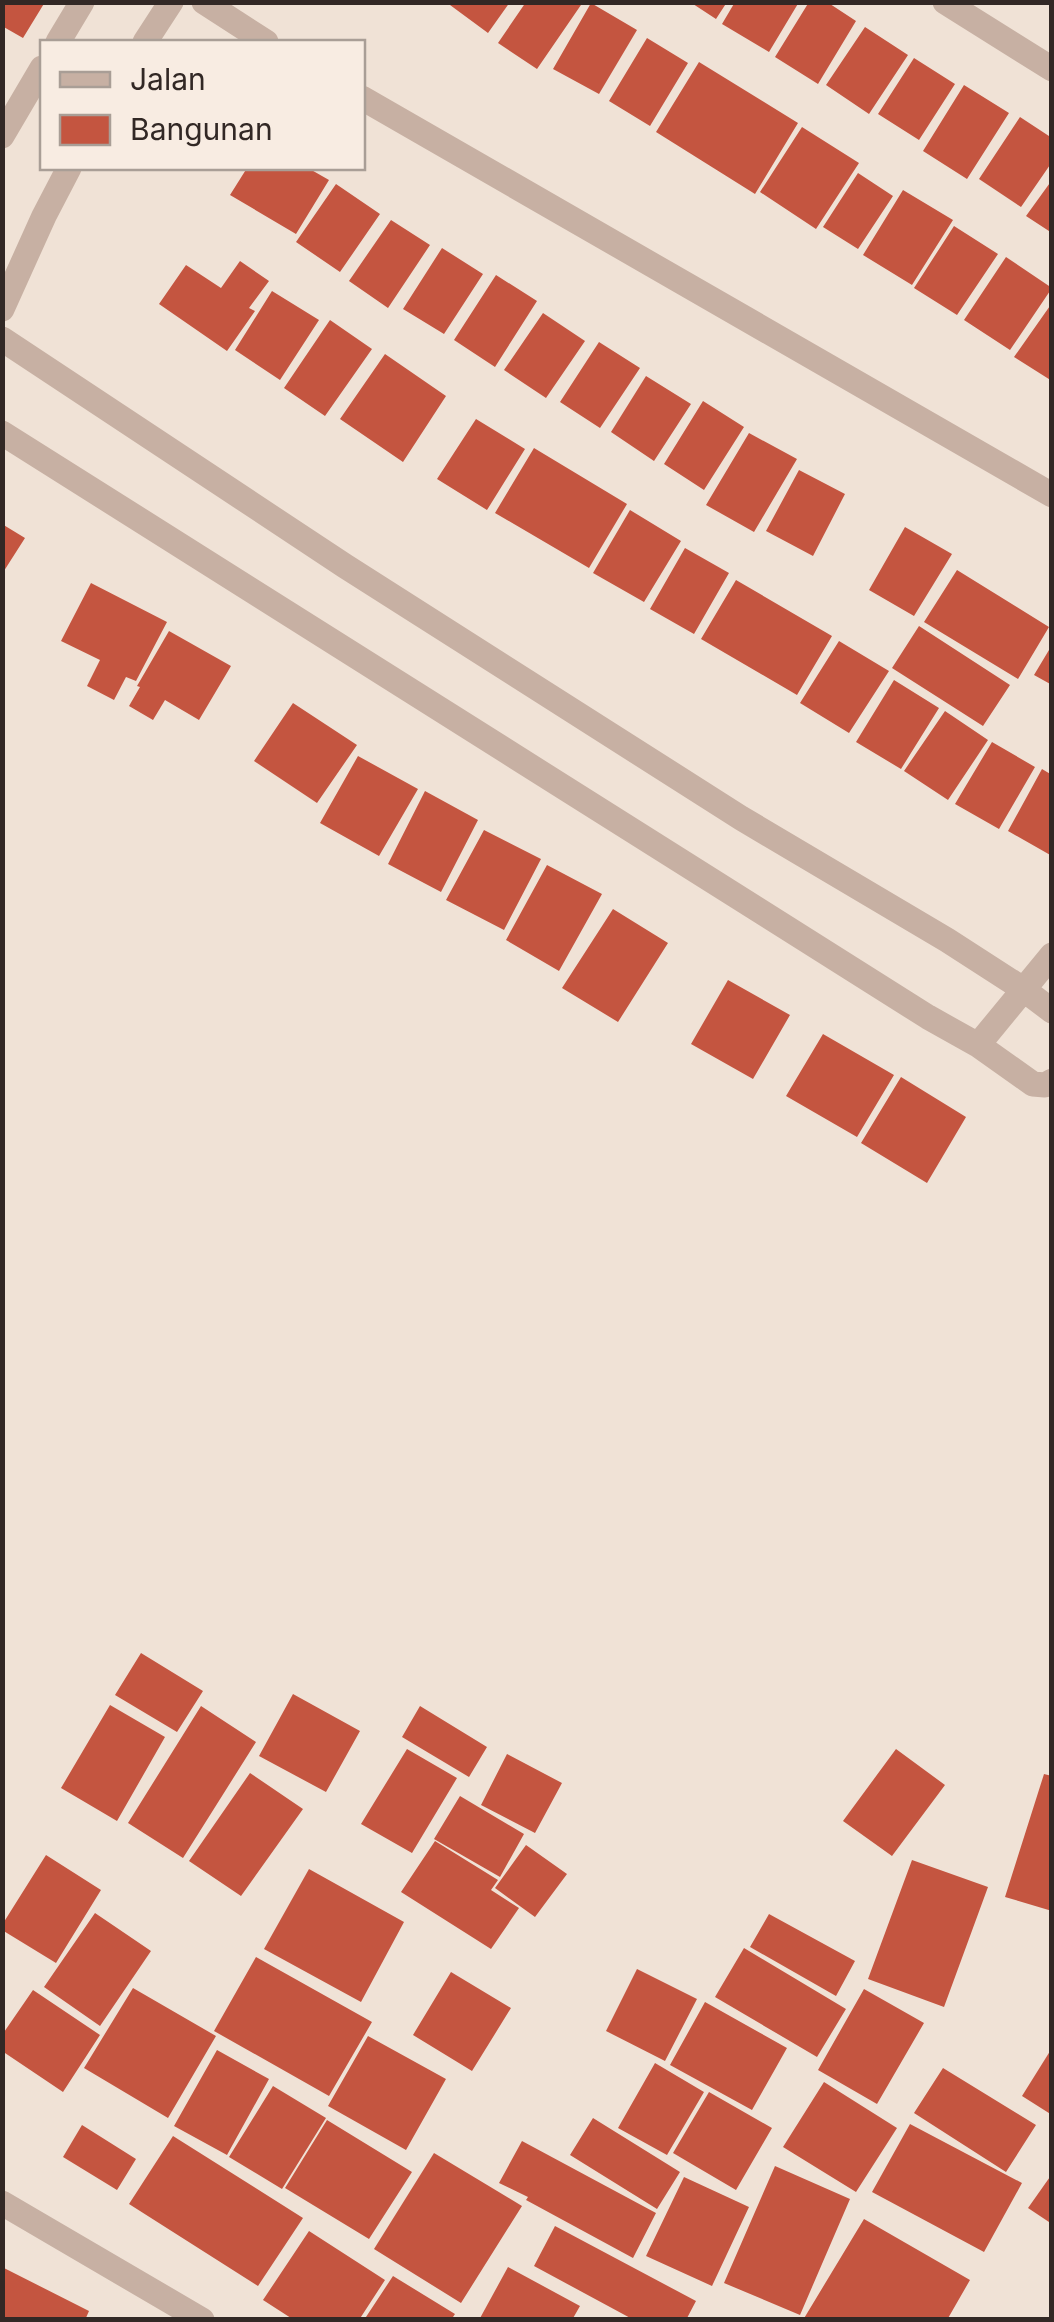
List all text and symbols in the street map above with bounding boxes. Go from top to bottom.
legend [40,40,365,170]
text: Jalan [130,61,206,97]
text: Bangunan [130,111,273,147]

